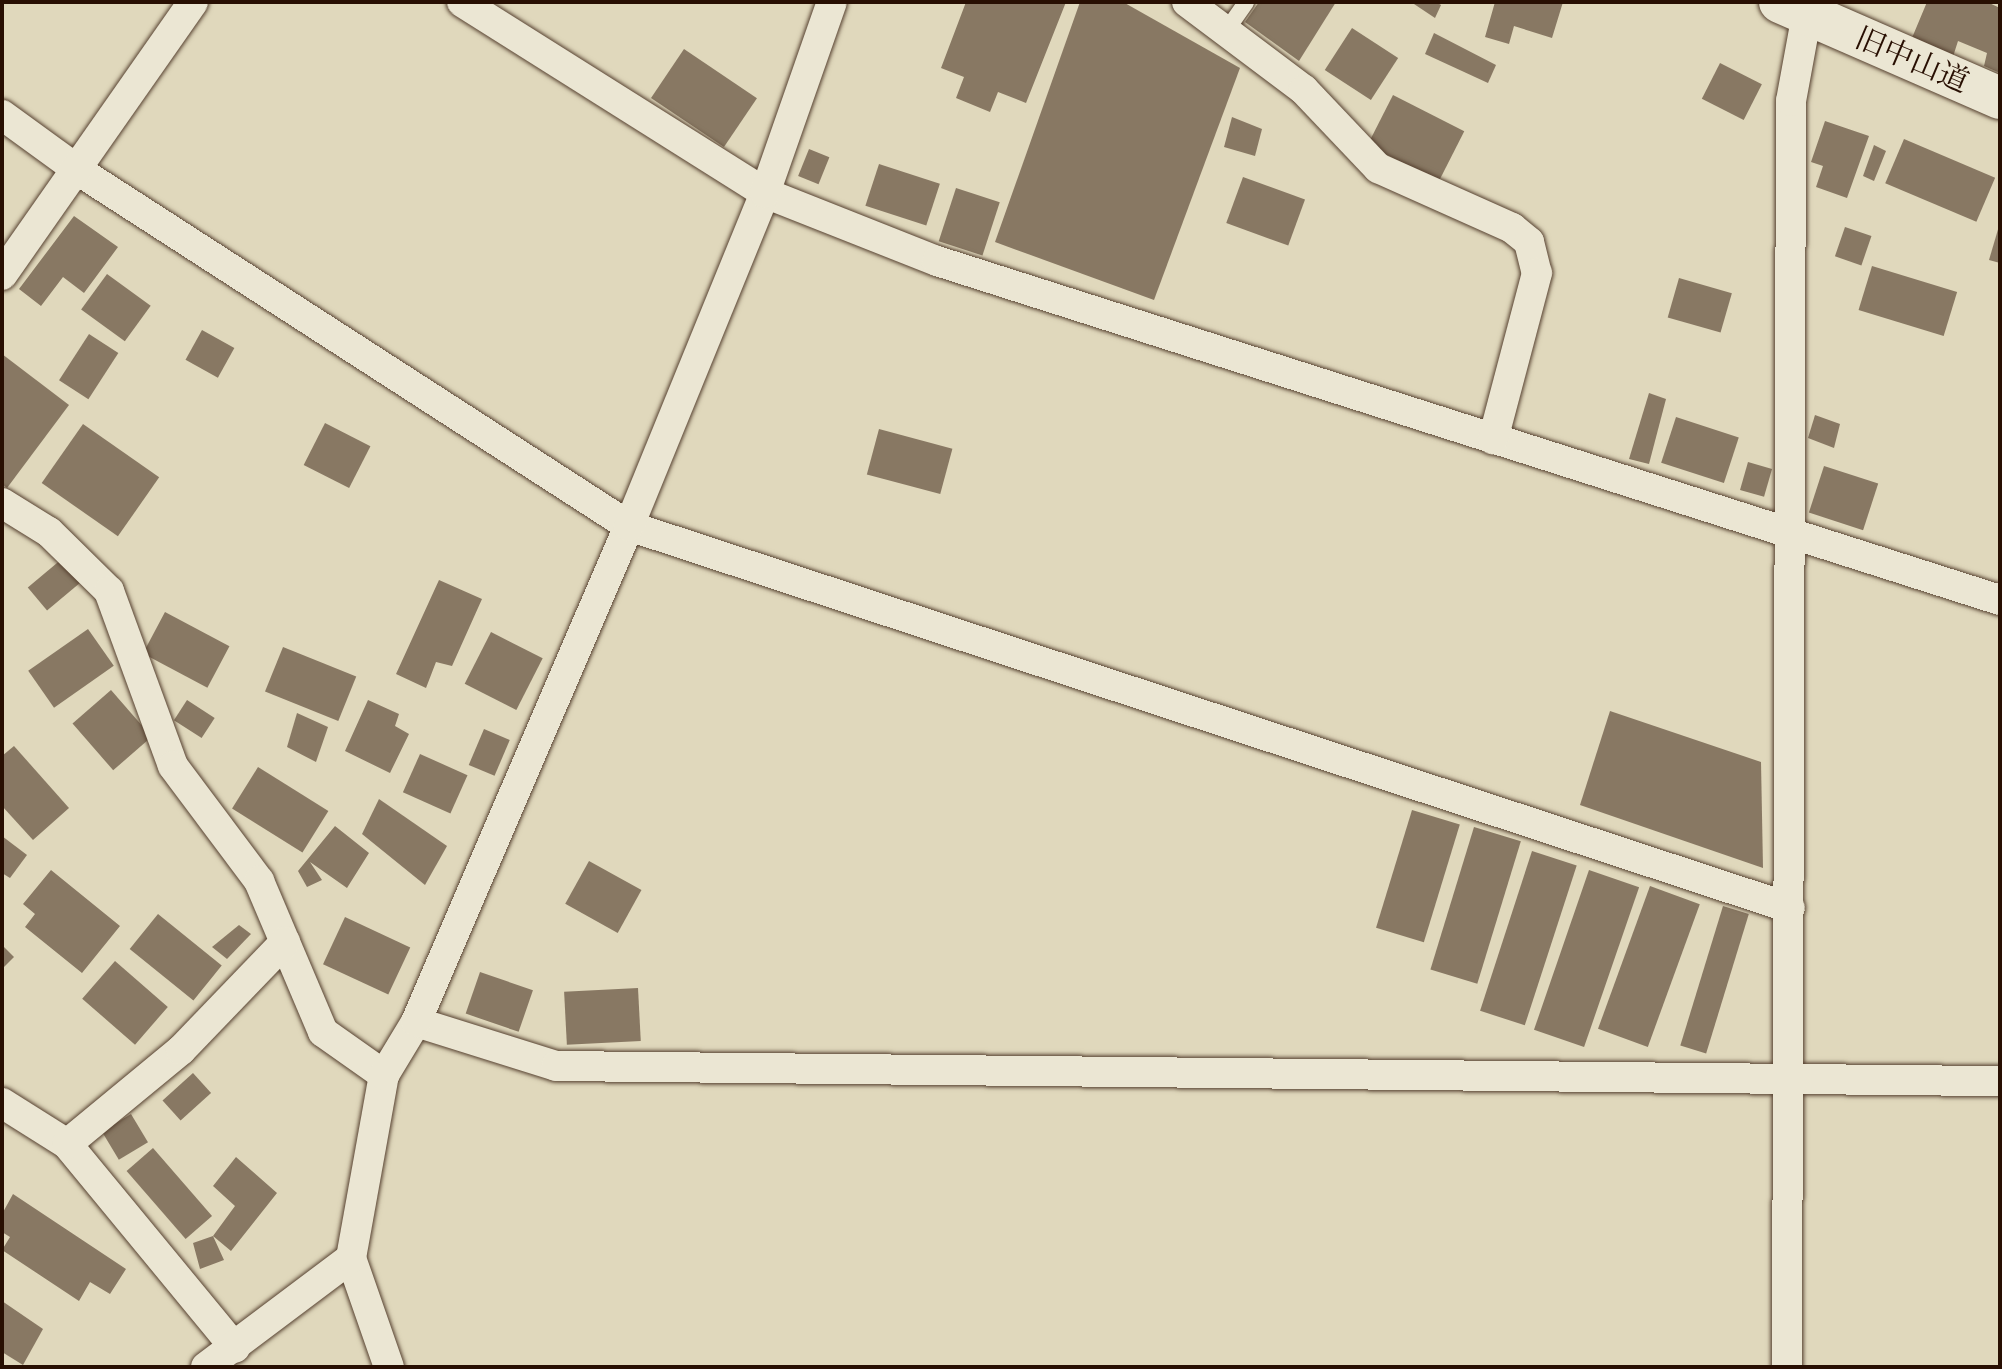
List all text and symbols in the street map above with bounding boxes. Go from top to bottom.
street label: 旧中山道 [1850,20,1974,100]

